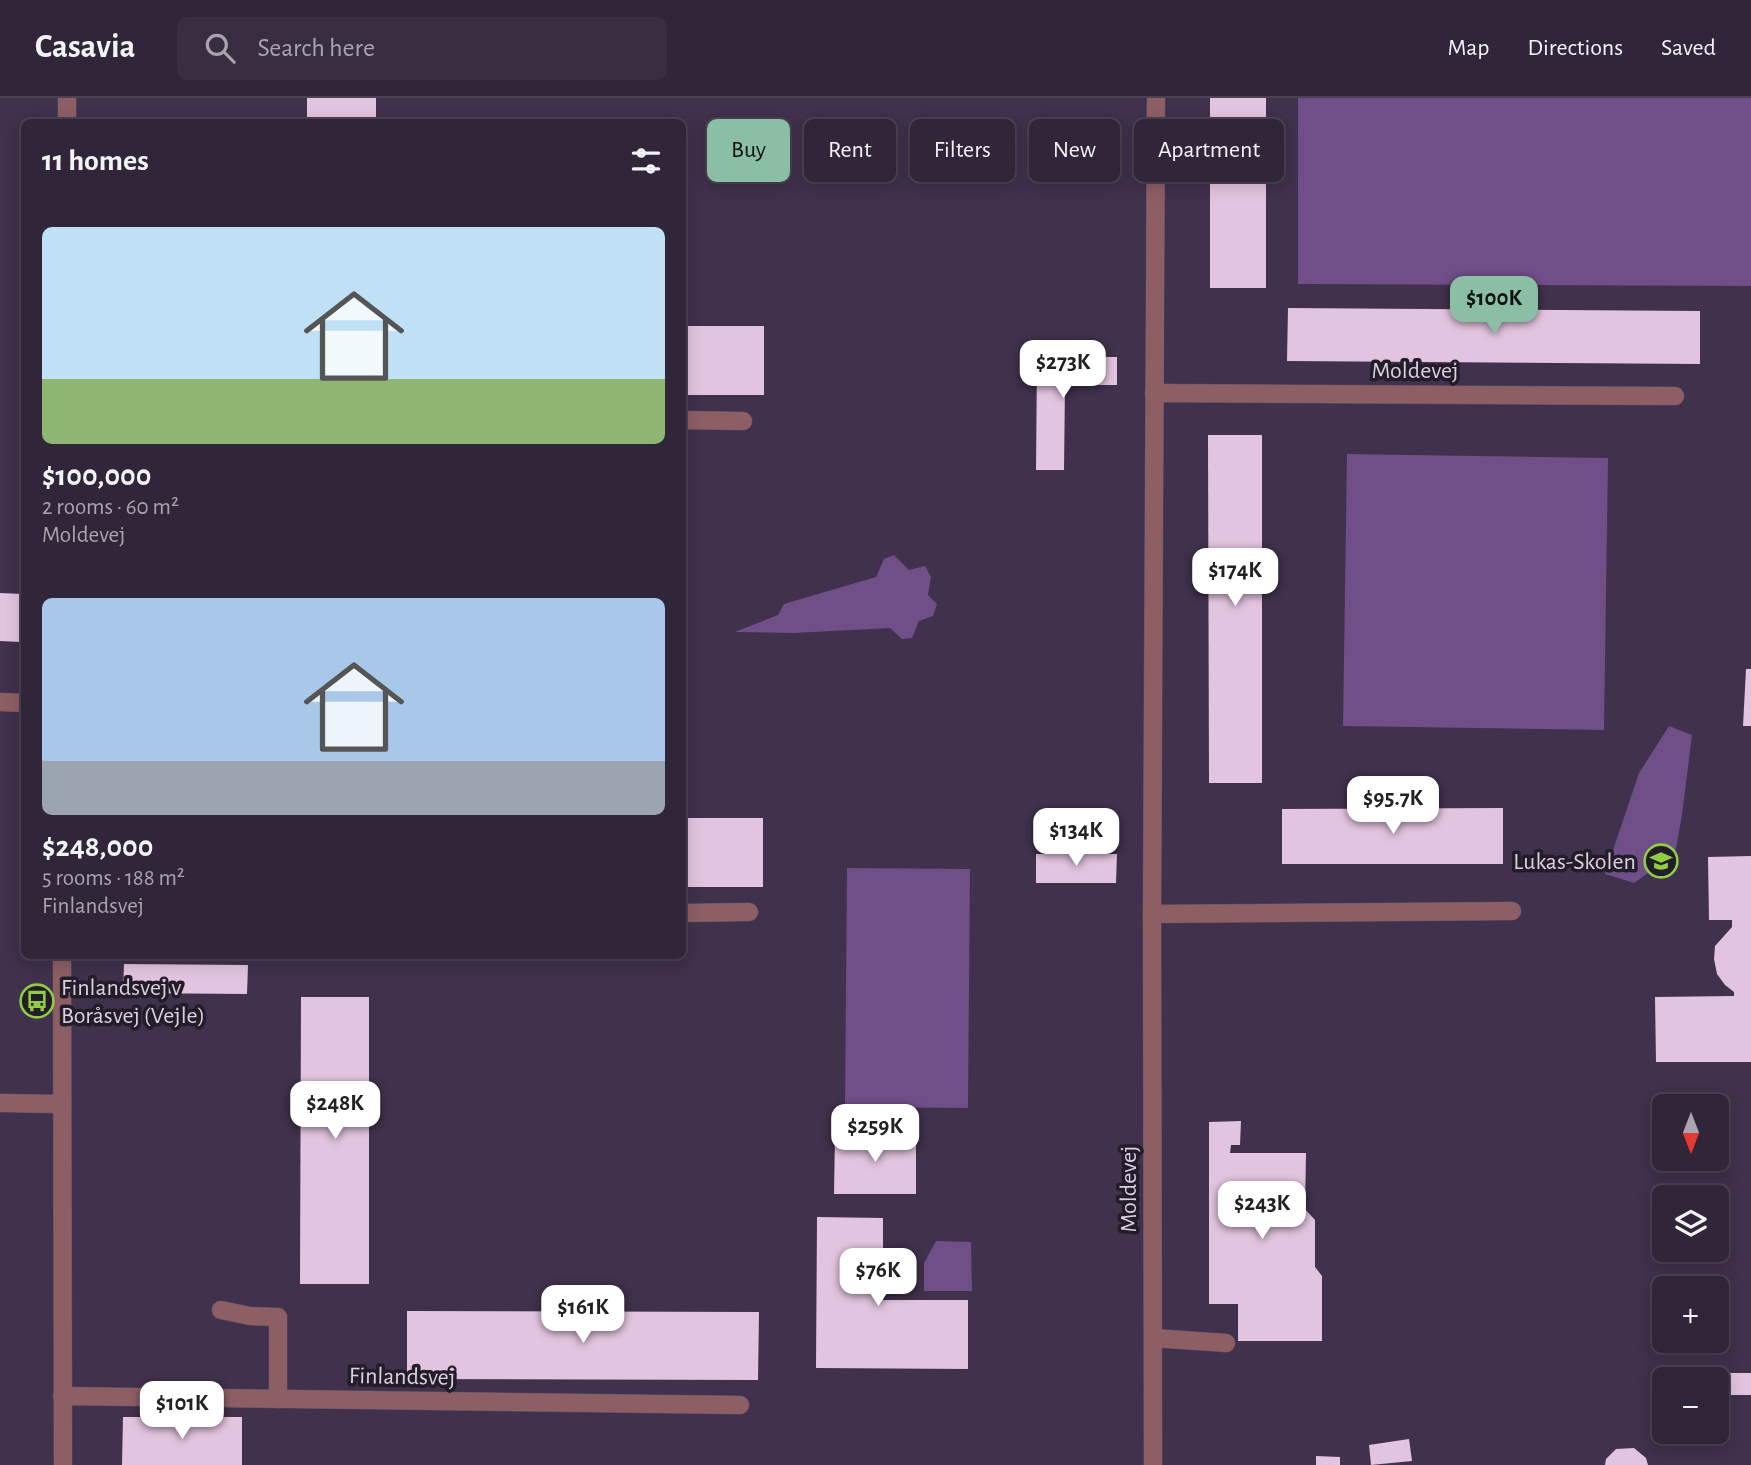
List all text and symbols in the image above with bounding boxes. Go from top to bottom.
search box [177,17,667,80]
icon: search [201,29,239,67]
text: Casavia [35,31,135,64]
text: Search here [257,35,375,61]
text: Map [1447,36,1489,60]
text: Directions [1527,36,1623,60]
text: Saved [1661,36,1716,60]
chip: Buy [707,119,790,182]
chip: Rent [804,119,896,182]
chip: Filters [910,119,1015,182]
chip: New [1029,119,1120,182]
chip: Apartment [1134,119,1284,182]
icon: filters [627,142,665,180]
text: 11 homes [42,146,149,176]
icon: home [291,273,417,399]
pin: $100K [1445,276,1543,336]
text: $100K [1466,287,1522,310]
pin: $273K [1014,341,1112,400]
text: $273K [1036,351,1090,374]
street label: Moldevej [1372,359,1458,383]
text: $100,000 [42,461,151,491]
text: 2 rooms · 60 m² [42,496,179,519]
text: Moldevej [42,524,125,547]
pin: $174K [1186,548,1284,608]
text: $174K [1208,559,1262,582]
icon: home [291,644,417,770]
pin: $95.7K [1336,776,1450,836]
text: $95.7K [1363,787,1423,810]
pin: $134K [1027,808,1125,868]
text: $134K [1049,819,1103,842]
text: $248,000 [42,832,153,862]
school or university icon: Lukas-Skolen [1642,842,1680,880]
place label: Lukas-Skolen [1513,850,1636,874]
text: 5 rooms · 188 m² [42,867,185,890]
text: Finlandsvej [42,895,144,918]
place label: Finlandsvej v Boråsvej (Vejle) [61,976,205,1028]
bus stop icon: Finlandsvej v Boråsvej (Vejle) [18,982,56,1020]
pin: $248K [286,1082,384,1141]
text: $248K [306,1092,364,1115]
north arrow [1652,1094,1729,1171]
map controls [1652,1094,1729,1444]
pin: $259K [826,1104,924,1164]
text: $259K [847,1115,903,1138]
street label: Moldevej [1117,1146,1141,1232]
pin: $243K [1213,1182,1311,1241]
button: layers [1652,1185,1729,1262]
text: $243K [1234,1192,1290,1215]
pin: $76K [837,1248,919,1308]
text: $76K [856,1259,900,1282]
button: + [1652,1276,1729,1353]
pin: $161K [534,1286,632,1345]
text: $161K [557,1296,609,1319]
street label: Finlandsvej [349,1364,455,1390]
button: − [1652,1367,1729,1444]
pin: $101K [133,1382,231,1441]
text: $101K [156,1392,208,1415]

